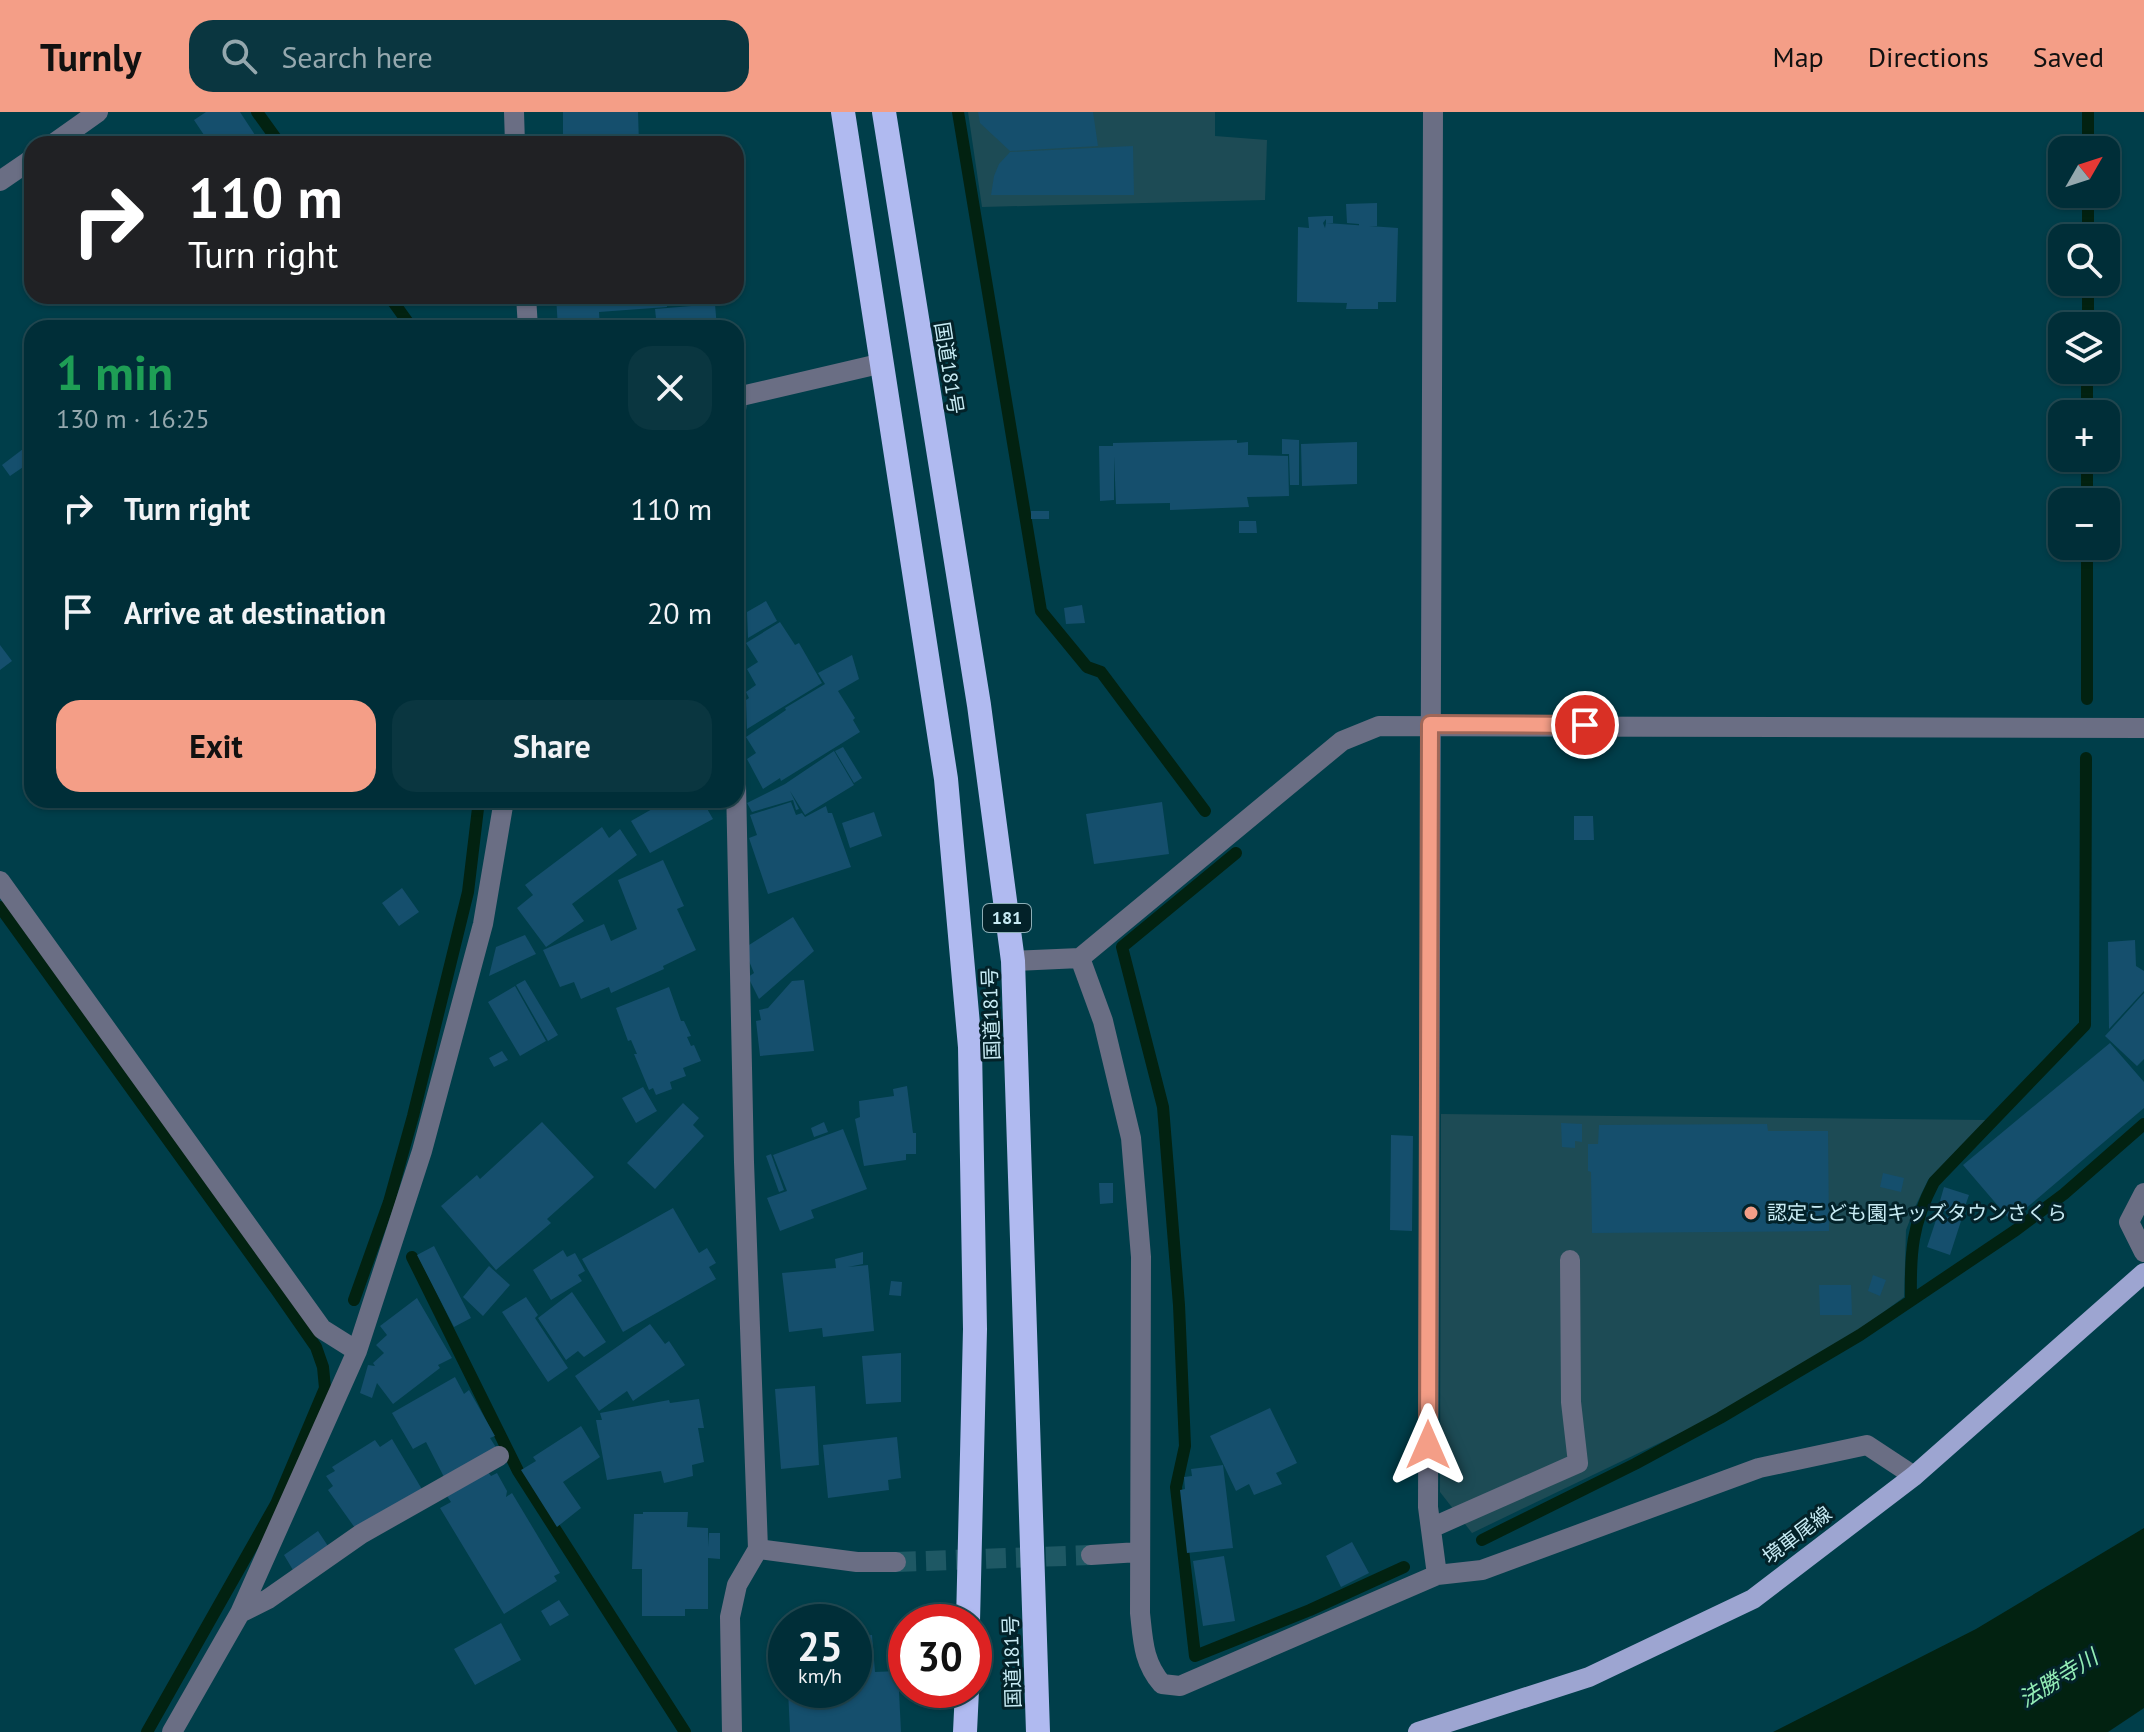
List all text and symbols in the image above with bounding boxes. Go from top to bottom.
search box [189,20,749,92]
text: Turnly [40,32,141,81]
icon: search [217,34,261,78]
text: Search here [281,37,433,76]
text: Map [1773,38,1824,75]
text: Directions [1868,38,1989,75]
text: Saved [2033,38,2104,75]
north arrow [2048,136,2120,208]
map controls [2048,136,2120,560]
text: 110 m [188,161,343,233]
icon: right [56,168,160,272]
button: search [2048,224,2120,296]
text: Turn right [188,231,338,278]
button: layers [2048,312,2120,384]
street label: 国道181号 [929,320,969,416]
text: 1 min [56,341,173,403]
button: close [628,346,712,430]
button: + [2048,400,2120,472]
text: 130 m · 16:25 [56,402,210,435]
icon: right [56,486,100,530]
button: − [2048,488,2120,560]
text: Turn right [124,489,250,528]
text: 110 m [631,489,712,528]
icon: arrive [56,590,100,634]
text: Arrive at destination [124,593,386,632]
text: 20 m [647,593,712,632]
pin [1551,691,1619,759]
button: Exit [56,700,376,792]
button: Share [392,700,712,792]
icon: arrive [1563,703,1607,747]
road number: 181 [983,904,1031,932]
street label: 国道181号 [976,967,1006,1061]
place label: 認定こども園キッズタウンさくら [1767,1200,2067,1226]
marker: 認定こども園キッズタウンさくら [1742,1204,1760,1222]
position arrow [1386,1403,1470,1487]
street label: 境車尾線 [1757,1501,1837,1569]
speed limit sign: 30 [888,1604,992,1708]
street label: 国道181号 [997,1615,1027,1709]
text: 25 [797,1620,843,1672]
water label: 法勝寺川 [2013,1642,2104,1713]
text: km/h [798,1663,842,1689]

